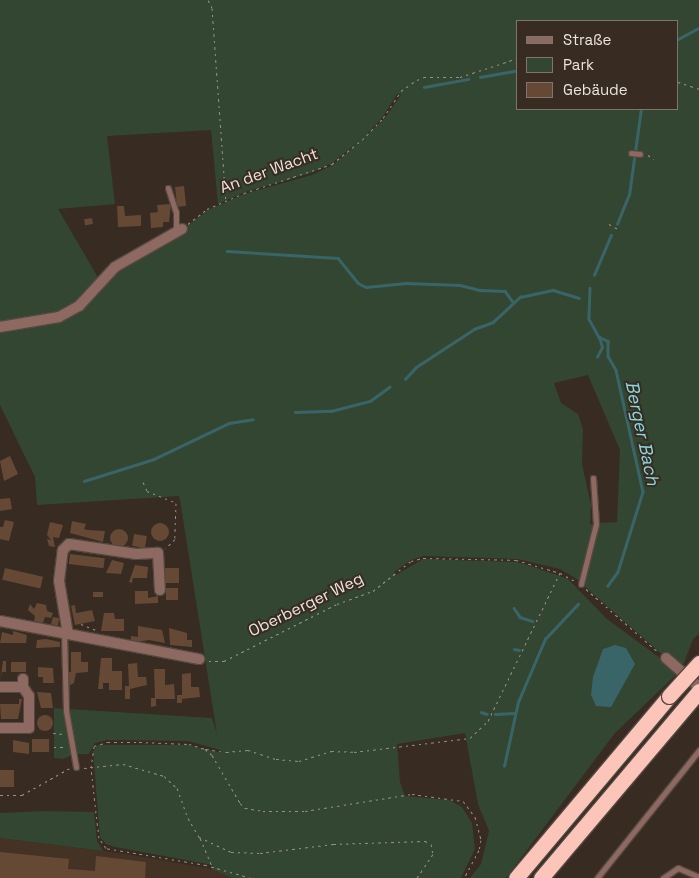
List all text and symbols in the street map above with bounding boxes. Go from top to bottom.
legend [516,20,679,110]
text: Straße [563,30,611,49]
text: Park [563,55,594,74]
text: Gebäude [563,80,628,99]
street label: An der Wacht [217,144,321,198]
water label: Berger Bach [620,379,664,487]
street label: Oberberger Weg [245,569,367,641]

